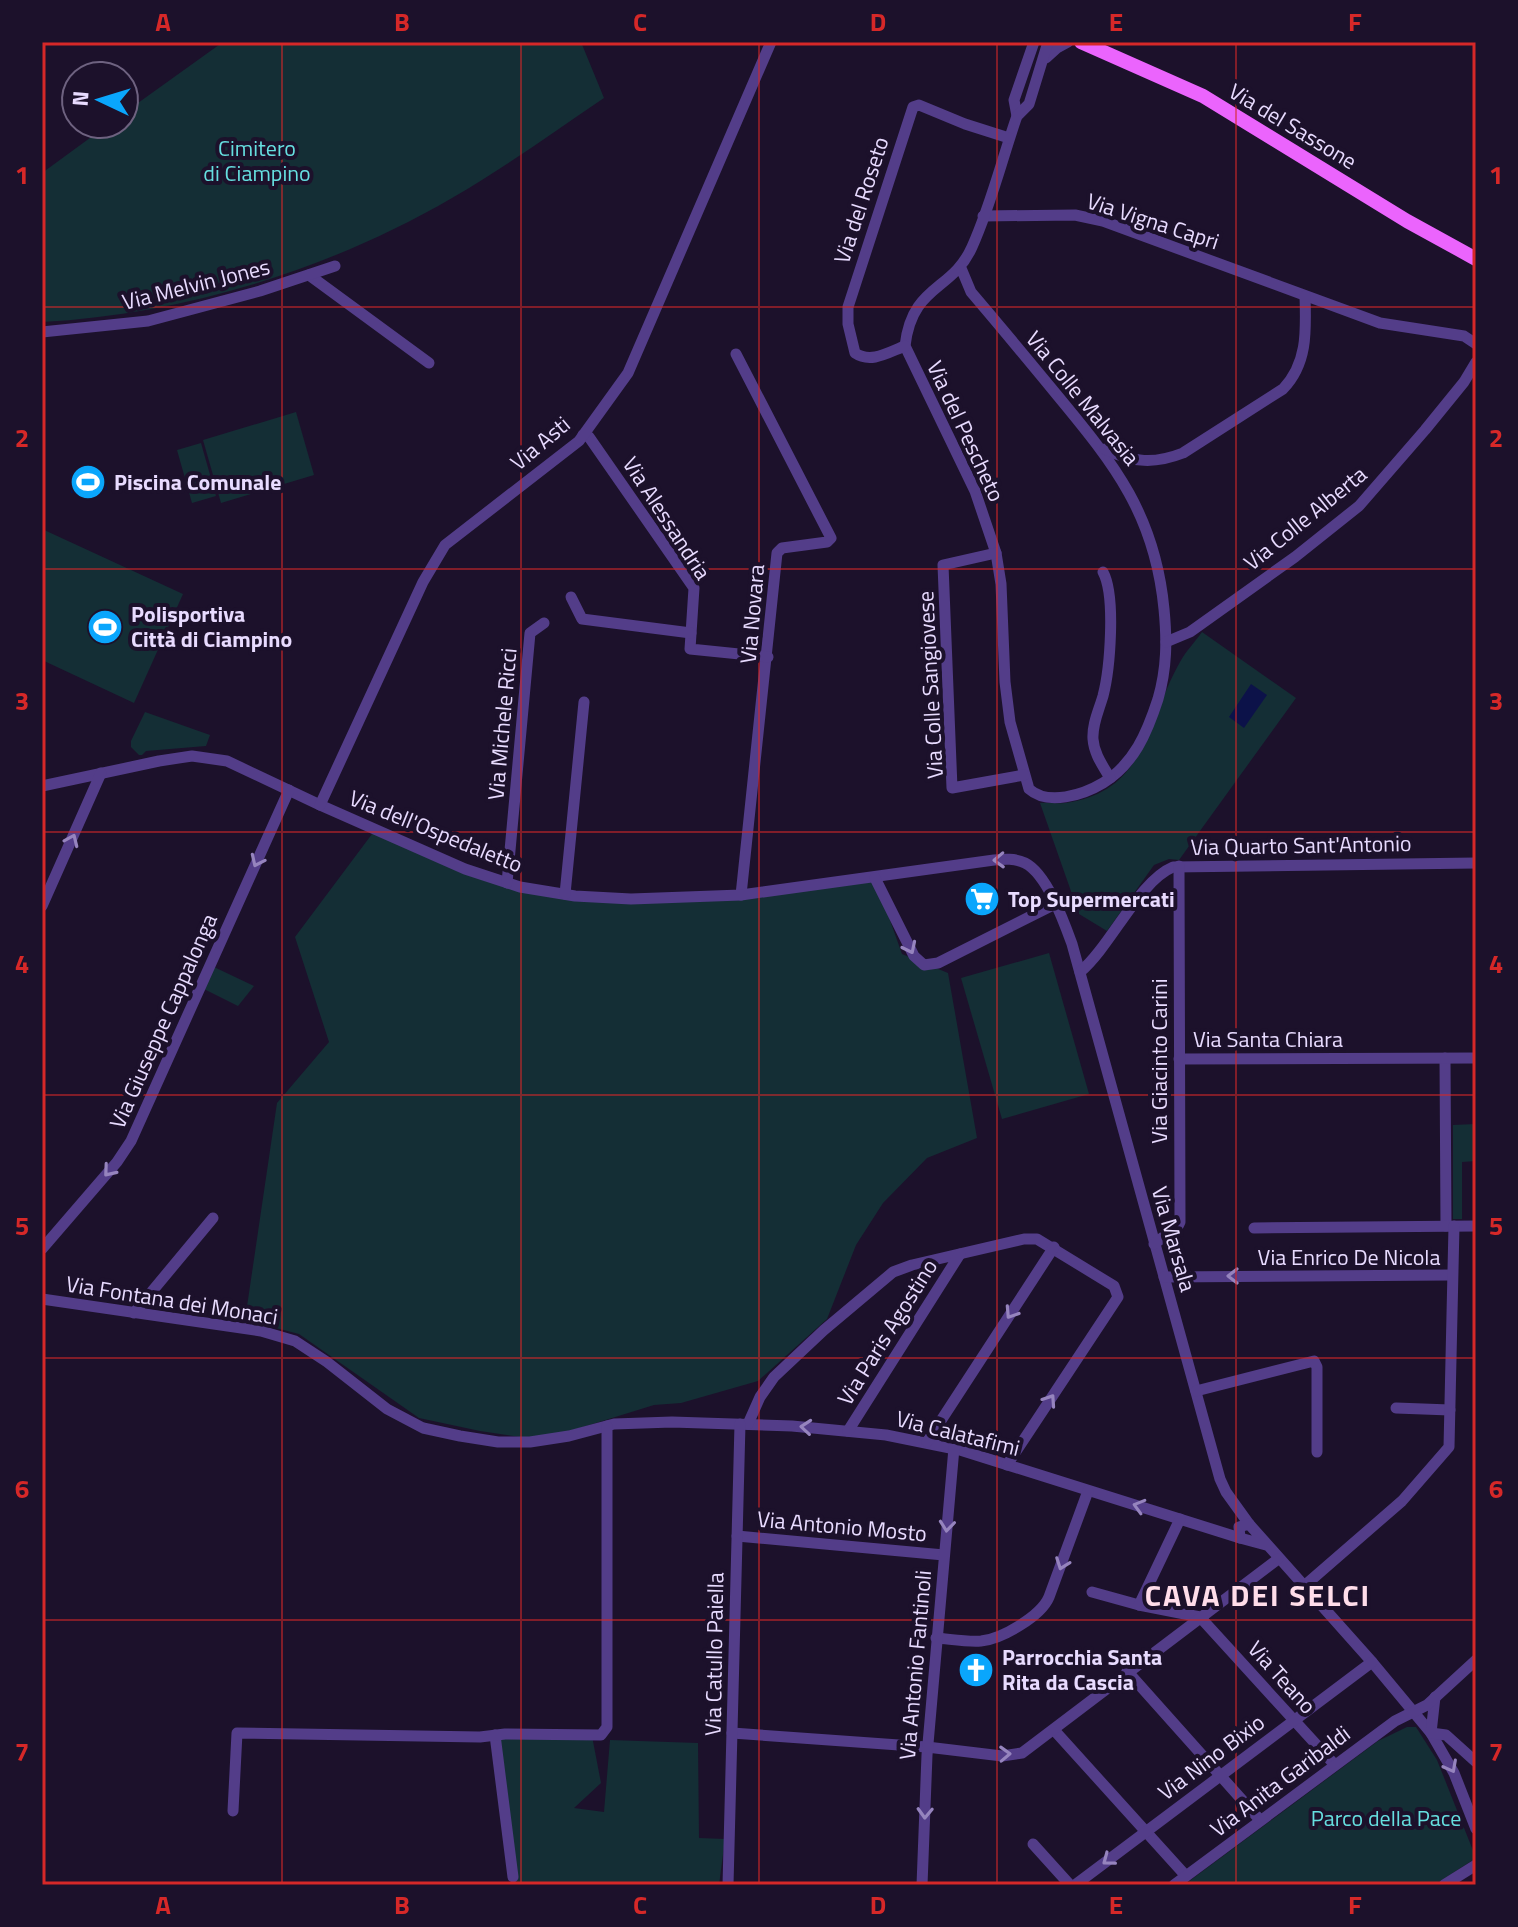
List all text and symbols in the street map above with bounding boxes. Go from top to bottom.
text: A [155,2,171,41]
text: B [394,2,410,41]
text: C [633,2,647,41]
text: D [870,2,886,41]
text: E [1109,2,1123,41]
text: F [1348,2,1362,41]
north arrow [60,60,140,140]
street label: Via del Sassone [1222,74,1364,178]
text: N [63,90,98,107]
park label: Cimitero di Ciampino [203,131,311,190]
street label: Via del Roseto [824,132,898,268]
text: 1 [15,155,29,194]
text: 1 [1489,155,1503,194]
street label: Via Vigna Capri [1083,184,1223,258]
street label: Via Melvin Jones [119,249,273,319]
street label: Via Colle Malvasia [1018,323,1148,473]
street label: Via del Pescheto [918,355,1014,507]
street label: Via Asti [503,408,577,478]
text: 2 [15,418,29,457]
text: 2 [1489,418,1503,457]
street label: Via Alessandria [614,450,720,586]
street label: Via Colle Alberta [1236,458,1374,578]
sports icon: Piscina Comunale [69,463,107,501]
place label: Piscina Comunale [114,465,281,499]
street label: Via Novara [731,563,773,665]
street label: Via Colle Sangiovese [908,590,952,780]
place label: Polisportiva Città di Ciampino [131,597,292,656]
sports icon: Polisportiva Città di Ciampino [86,608,124,646]
street label: Via Michele Ricci [478,647,526,801]
text: 3 [15,681,29,720]
text: 3 [1489,681,1503,720]
street label: Via dell'Ospedaletto [344,781,528,881]
street label: Via Quarto Sant'Antonio [1190,826,1412,864]
one-way arrow [62,833,78,848]
one-way arrow [992,852,1005,869]
one-way arrow [251,853,267,867]
supermarket icon: Top Supermercati [963,880,1001,918]
place label: Top Supermercati [1008,882,1175,916]
street label: Via Giuseppe Cappalonga [100,908,226,1134]
one-way arrow [900,939,916,954]
text: 4 [15,944,29,983]
text: 4 [1489,944,1503,983]
street label: Via Giacinto Carini [1142,978,1176,1144]
street label: Via Santa Chiara [1193,1022,1343,1056]
one-way arrow [104,1161,119,1176]
street label: Via Marsala [1143,1182,1205,1296]
text: 5 [15,1206,29,1245]
text: 5 [1489,1206,1503,1245]
street label: Via Enrico De Nicola [1258,1240,1440,1274]
street label: Via Paris Agostino [828,1252,946,1412]
street label: Via Fontana dei Monaci [64,1266,280,1334]
one-way arrow [1226,1268,1239,1285]
one-way arrow [1006,1304,1021,1319]
one-way arrow [1040,1395,1055,1409]
street label: Via Calatafimi [892,1401,1024,1465]
one-way arrow [799,1419,812,1436]
text: 6 [15,1469,29,1508]
text: 6 [1489,1469,1503,1508]
one-way arrow [1133,1499,1147,1515]
street label: Via Antonio Mosto [756,1502,928,1550]
one-way arrow [939,1520,956,1533]
one-way arrow [1055,1557,1071,1571]
street label: Via Antonio Fantinoli [890,1569,940,1761]
street label: Via Catullo Paiella [696,1572,732,1736]
district label: CAVA DEI SELCI [1145,1572,1371,1618]
street label: Via Teano [1240,1633,1324,1721]
place label: Parrocchia Santa Rita da Cascia [1002,1640,1162,1699]
church icon: Parrocchia Santa Rita da Cascia [957,1651,995,1689]
street label: Via Nino Bixio [1150,1705,1272,1809]
street label: Via Anita Garibaldi [1203,1717,1357,1845]
text: 7 [15,1732,29,1771]
text: 7 [1489,1732,1503,1771]
one-way arrow [999,1746,1012,1763]
one-way arrow [1441,1759,1456,1773]
park label: Parco della Pace [1311,1801,1461,1835]
one-way arrow [916,1807,933,1820]
one-way arrow [1102,1850,1117,1864]
text: A [155,1885,171,1924]
text: B [394,1885,410,1924]
text: C [633,1885,647,1924]
text: D [870,1885,886,1924]
text: E [1109,1885,1123,1924]
text: F [1348,1885,1362,1924]

